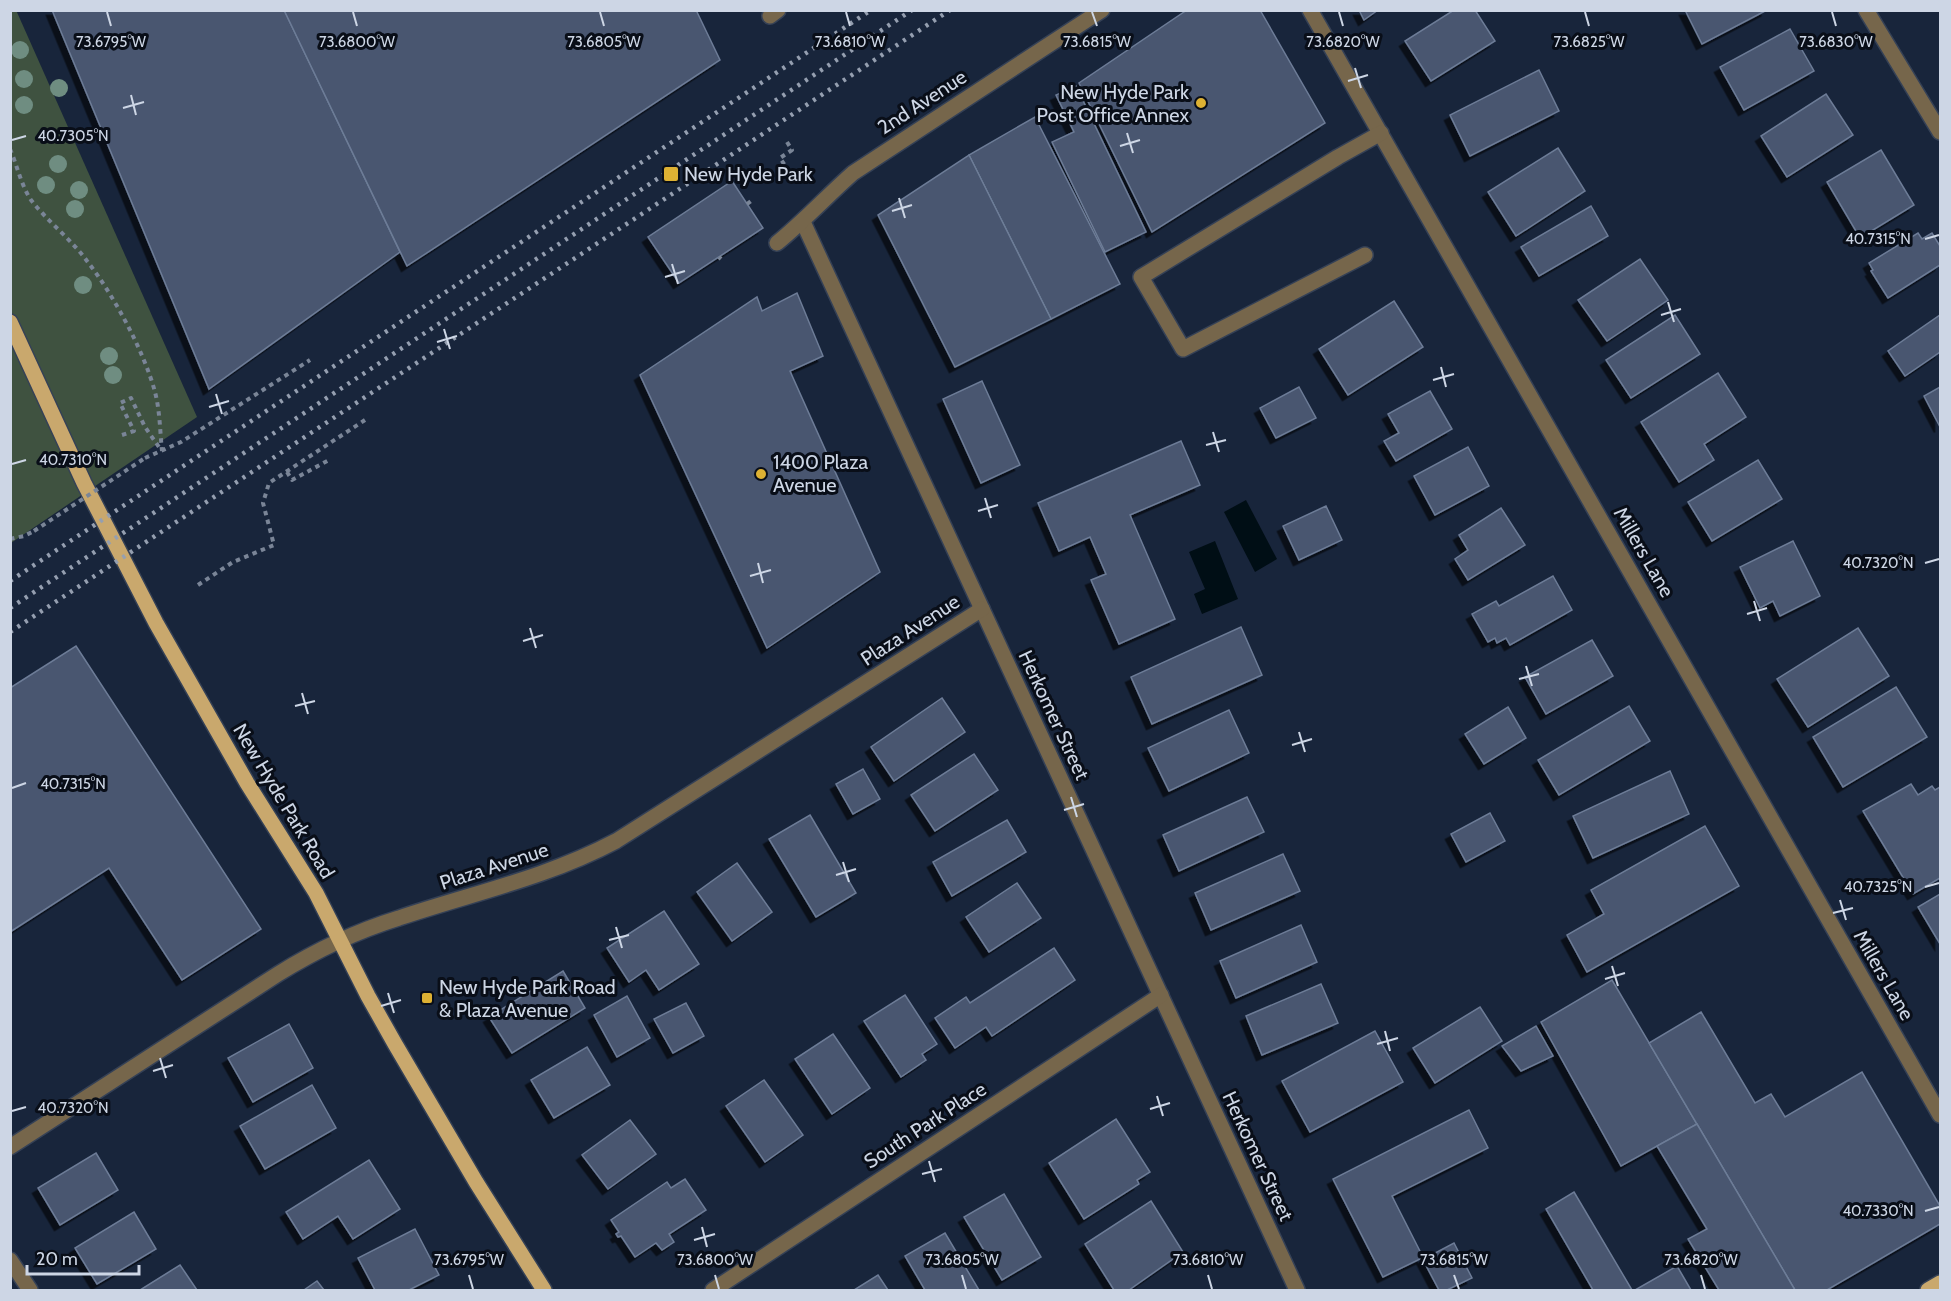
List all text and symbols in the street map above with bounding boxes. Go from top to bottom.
text: 73.6795°W [76,33,147,51]
text: 73.6800°W [319,33,396,51]
text: 73.6805°W [567,33,642,51]
text: 73.6810°W [815,33,886,51]
text: 73.6815°W [1063,33,1132,51]
text: 73.6820°W [1306,33,1380,51]
text: 73.6825°W [1554,33,1625,51]
text: 73.6830°W [1799,33,1874,51]
street label: 2nd Avenue [873,65,971,139]
place label: New Hyde Park Post Office Annex [1037,80,1190,127]
marker: New Hyde Park Post Office Annex [1194,96,1208,110]
text: 40.7305°N [37,127,109,145]
place label: New Hyde Park [684,162,813,186]
marker: New Hyde Park [662,165,680,183]
text: 40.7315°N [1845,230,1911,248]
place label: 1400 Plaza Avenue [773,450,869,497]
text: 40.7310°N [39,451,107,469]
marker: 1400 Plaza Avenue [754,467,768,481]
street label: Millers Lane [1609,503,1679,601]
text: 40.7320°N [1843,554,1913,572]
street label: Plaza Avenue [856,589,964,671]
street label: Herkomer Street [1014,647,1095,784]
street label: New Hyde Park Road [228,719,340,883]
text: 40.7315°N [40,775,106,793]
street label: Plaza Avenue [437,837,551,895]
text: 40.7325°N [1844,878,1912,896]
street label: Millers Lane [1849,926,1919,1024]
place label: New Hyde Park Road & Plaza Avenue [439,975,616,1022]
marker: New Hyde Park Road & Plaza Avenue [420,991,434,1005]
street label: South Park Place [859,1077,991,1173]
street label: Herkomer Street [1218,1088,1299,1225]
text: 40.7320°N [38,1099,108,1117]
text: 40.7330°N [1842,1202,1914,1220]
scale bar [27,1238,140,1276]
text: 20 m [36,1248,78,1270]
text: 73.6795°W [434,1251,505,1269]
text: 73.6800°W [677,1251,754,1269]
text: 73.6805°W [925,1251,1000,1269]
text: 73.6810°W [1173,1251,1244,1269]
text: 73.6815°W [1420,1251,1489,1269]
text: 73.6820°W [1664,1251,1738,1269]

